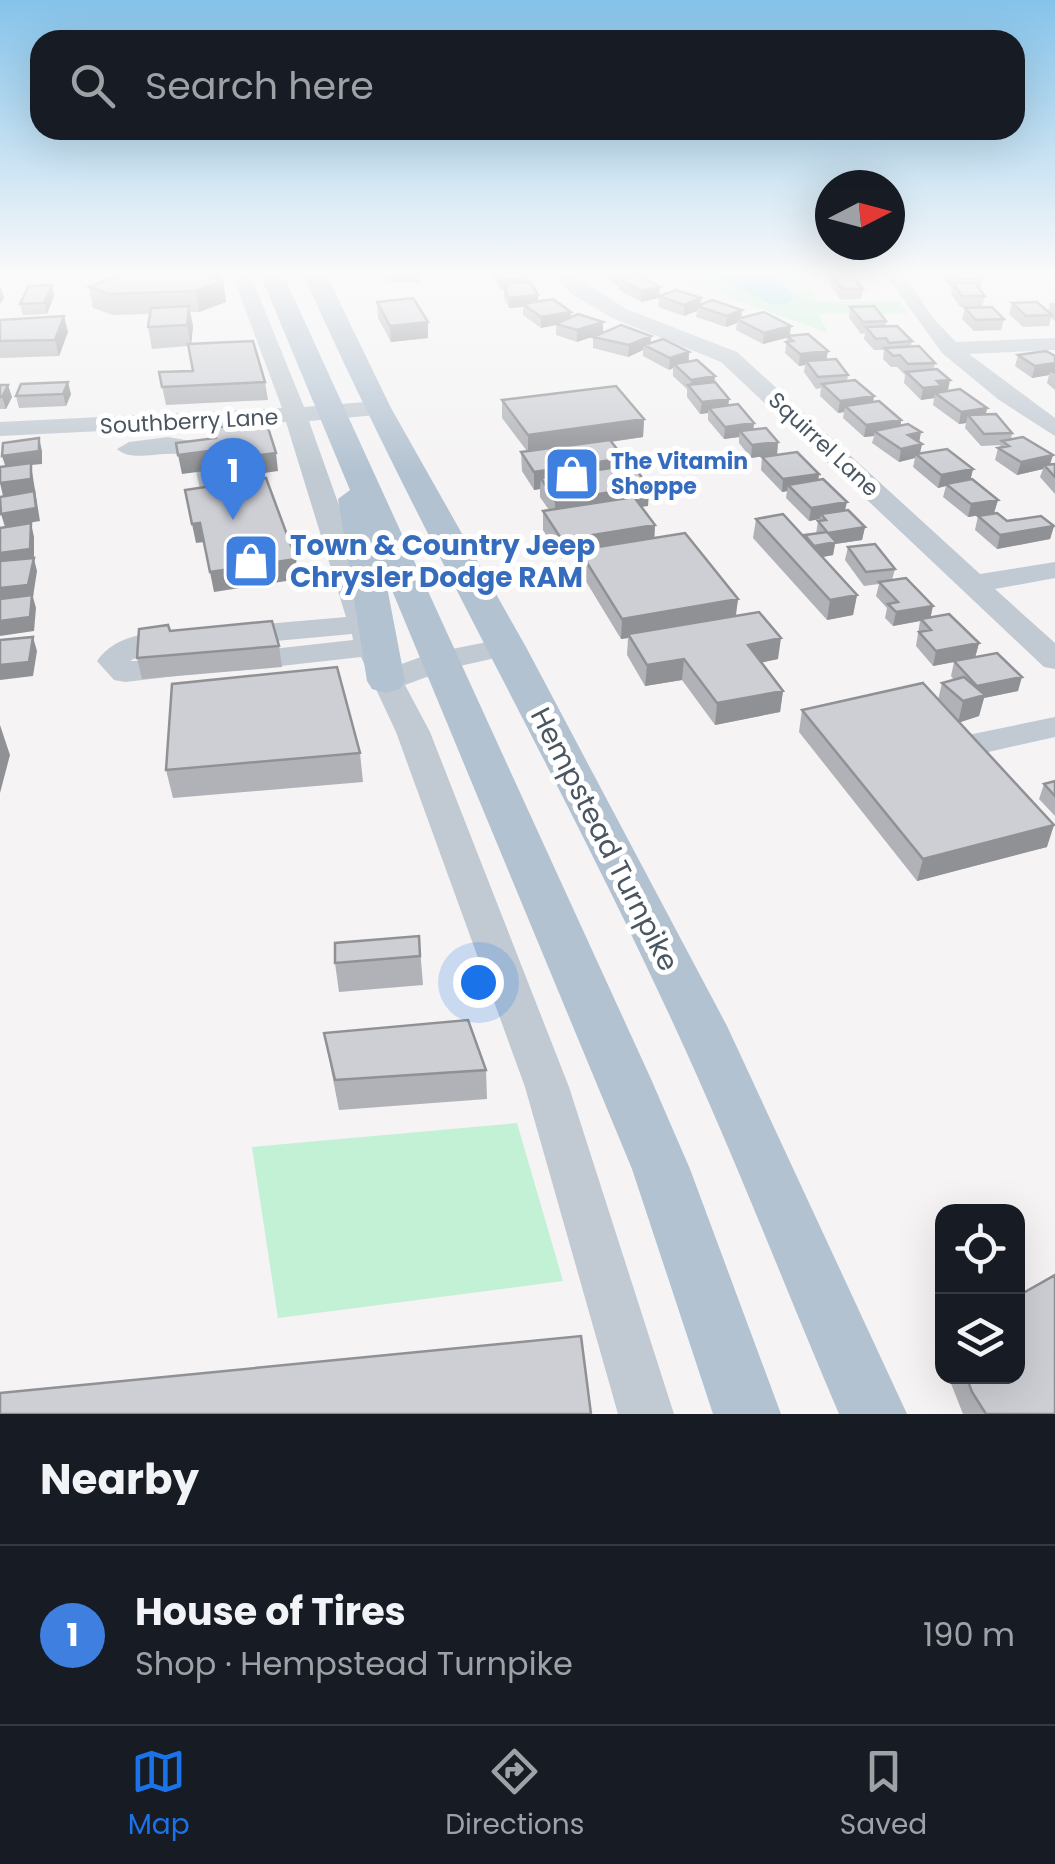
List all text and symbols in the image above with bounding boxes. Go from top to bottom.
search box [30,30,1025,140]
icon: search [65,58,120,113]
text: Search here [145,59,374,112]
north arrow [815,170,905,260]
street label: Squirrel Lane [762,385,886,504]
street label: Southberry Lane [99,401,279,442]
pin: 1 [200,438,266,520]
shop icon: The Vitamin Shoppe [542,444,602,504]
place label: The Vitamin Shoppe [611,446,748,502]
place label: Town & Country Jeep Chrysler Dodge RAM [290,526,595,597]
shop icon: Town & Country Jeep Chrysler Dodge RAM [221,531,281,591]
street label: Hempstead Turnpike [521,701,688,978]
your location [453,957,504,1008]
map controls [935,1204,1025,1384]
button: locate [935,1204,1025,1294]
button: layers [935,1294,1025,1384]
text: Nearby [40,1450,199,1509]
text: House of Tires [135,1585,406,1638]
text: 1 [66,1612,79,1657]
text: 190 m [923,1612,1015,1657]
text: Shop · Hempstead Turnpike [135,1641,573,1686]
tab: Map [128,1744,190,1846]
tab: Directions [445,1744,584,1846]
tab: Saved [840,1744,927,1846]

